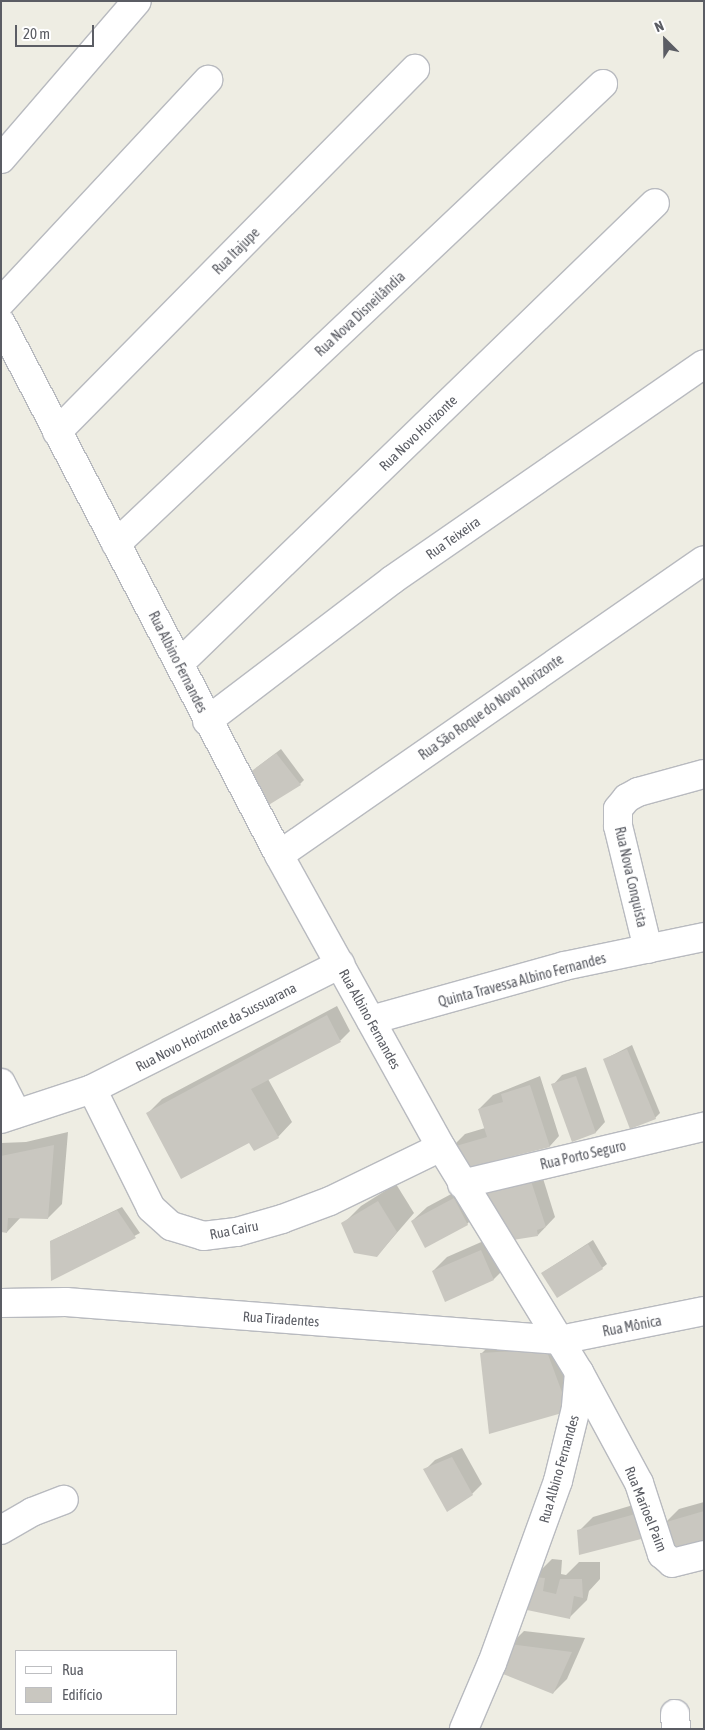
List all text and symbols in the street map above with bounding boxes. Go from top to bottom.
scale bar [18,15,96,47]
north arrow [640,15,690,65]
text: N [652,17,666,35]
text: 20 m [23,25,50,42]
street label: Rua Itajupe [209,224,263,278]
street label: Rua Nova Disneilândia [312,268,408,360]
street label: Rua Novo Horizonte [376,392,460,474]
street label: Rua Teixeira [423,513,483,563]
street label: Rua Albino Fernandes [145,608,211,716]
street label: Rua São Roque do Novo Horizonte [415,651,567,763]
street label: Rua Nova Conquista [611,825,651,929]
street label: Quinta Travessa Albino Fernandes [436,950,608,1010]
street label: Rua Albino Fernandes [336,966,404,1072]
street label: Rua Novo Horizonte da Sussuarana [133,979,299,1075]
street label: Rua Porto Seguro [538,1137,628,1173]
street label: Rua Cairu [208,1217,260,1243]
street label: Rua Tiradentes [242,1308,320,1330]
street label: Rua Mônica [601,1312,663,1340]
street label: Rua Albino Fernandes [536,1413,582,1525]
street label: Rua Marioel Paim [621,1464,671,1554]
legend [15,1650,178,1715]
text: Rua [62,1661,84,1678]
text: Edifício [62,1686,103,1703]

